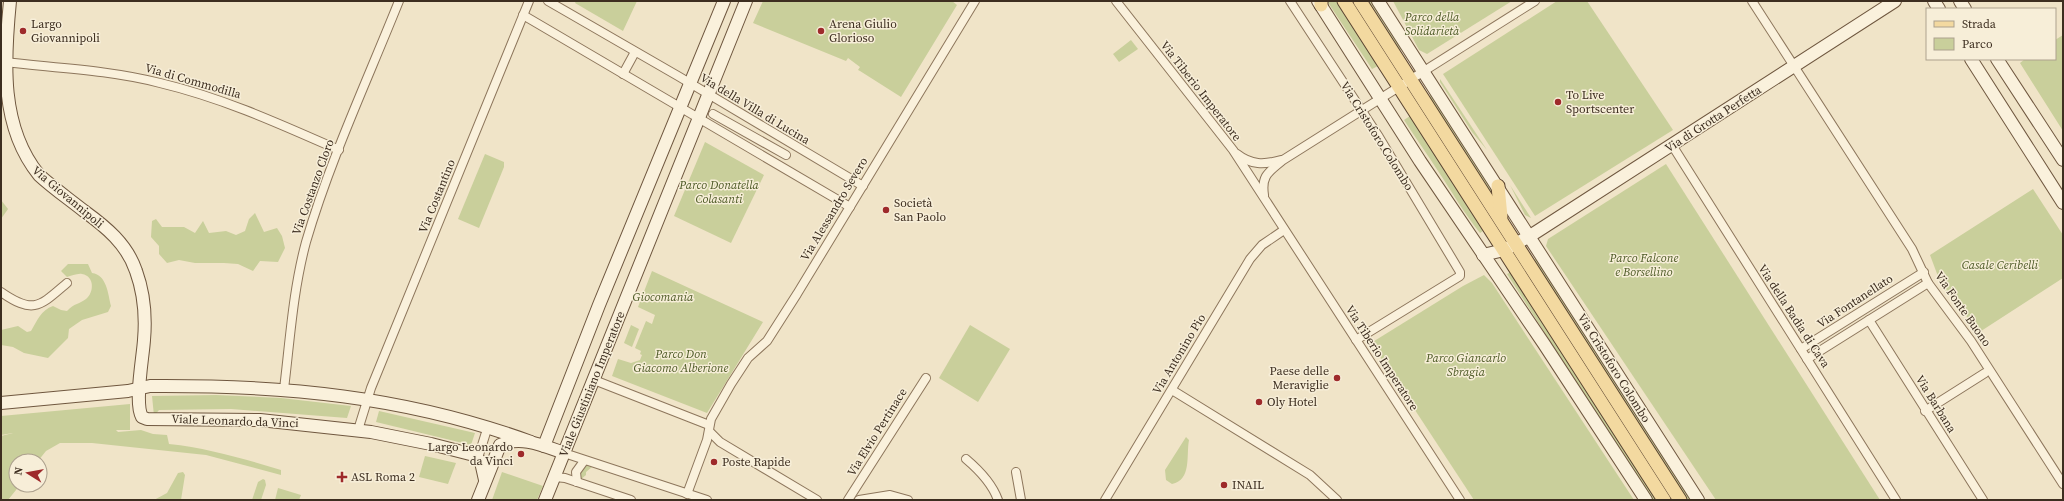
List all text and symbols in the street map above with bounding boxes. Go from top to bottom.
legend [1926,8,2056,60]
park label: Parco della Solidarietà [1404,9,1460,39]
place label: Largo Giovannipoli [31,16,100,46]
place label: Arena Giulio Glorioso [829,16,897,46]
text: Strada [1962,16,1997,32]
marker: Largo Giovannipoli [18,26,28,36]
marker: Arena Giulio Glorioso [816,26,826,36]
text: Parco [1962,36,1993,52]
street label: Via Tiberio Imperatore [1157,38,1245,144]
street label: Via di Commodilla [143,60,244,103]
street label: Via della Villa di Lucina [697,70,814,149]
street label: Via Cristoforo Colombo [1337,78,1417,194]
street label: Via di Grotta Perfetta [1662,81,1765,156]
place label: To Live Sportscenter [1566,87,1634,117]
marker: To Live Sportscenter [1553,97,1563,107]
street label: Via Costanzo Cloro [288,136,338,237]
street label: Via Alessandro Severo [797,154,872,264]
street label: Via Costantino [415,156,459,235]
street label: Via Giovannipoli [29,162,108,232]
park label: Parco Donatella Colasanti [678,177,760,207]
place label: Società San Paolo [894,195,946,225]
marker: Società San Paolo [881,205,891,215]
park label: Parco Falcone e Borsellino [1609,250,1678,280]
park label: Casale Ceribelli [1962,257,2039,273]
street label: Via della Badia di Cava [1754,261,1834,372]
street label: Via Fonte Buono [1931,268,1995,350]
street label: Via Fontanellato [1814,270,1896,331]
park label: Giocomania [633,289,694,305]
street label: Via Tiberio Imperatore [1342,302,1422,414]
street label: Viale Giustiniano Imperatore [555,309,629,459]
street label: Via Cristoforo Colombo [1574,310,1654,426]
street label: Via Antonino Pio [1149,311,1209,397]
park label: Parco Don Giacomo Alberione [634,346,729,376]
park label: Parco Giancarlo Sbragia [1425,350,1506,380]
place label: Paese delle Meraviglie [1270,363,1329,393]
street label: Via Barbana [1912,372,1961,437]
marker: Paese delle Meraviglie [1332,373,1342,383]
street label: Via Elvio Pertinace [843,385,911,479]
place label: Oly Hotel [1267,394,1317,410]
marker: Oly Hotel [1254,397,1264,407]
street label: Viale Leonardo da Vinci [171,411,299,431]
place label: Largo Leonardo da Vinci [428,439,513,469]
marker: Largo Leonardo da Vinci [516,449,526,459]
north arrow [8,453,48,493]
place label: Poste Rapide [722,454,791,470]
marker: Poste Rapide [709,457,719,467]
text: N [11,466,27,477]
place label: ASL Roma 2 [351,469,415,485]
marker: ASL Roma 2 [336,471,348,483]
place label: INAIL [1232,477,1264,493]
marker: INAIL [1219,480,1229,490]

